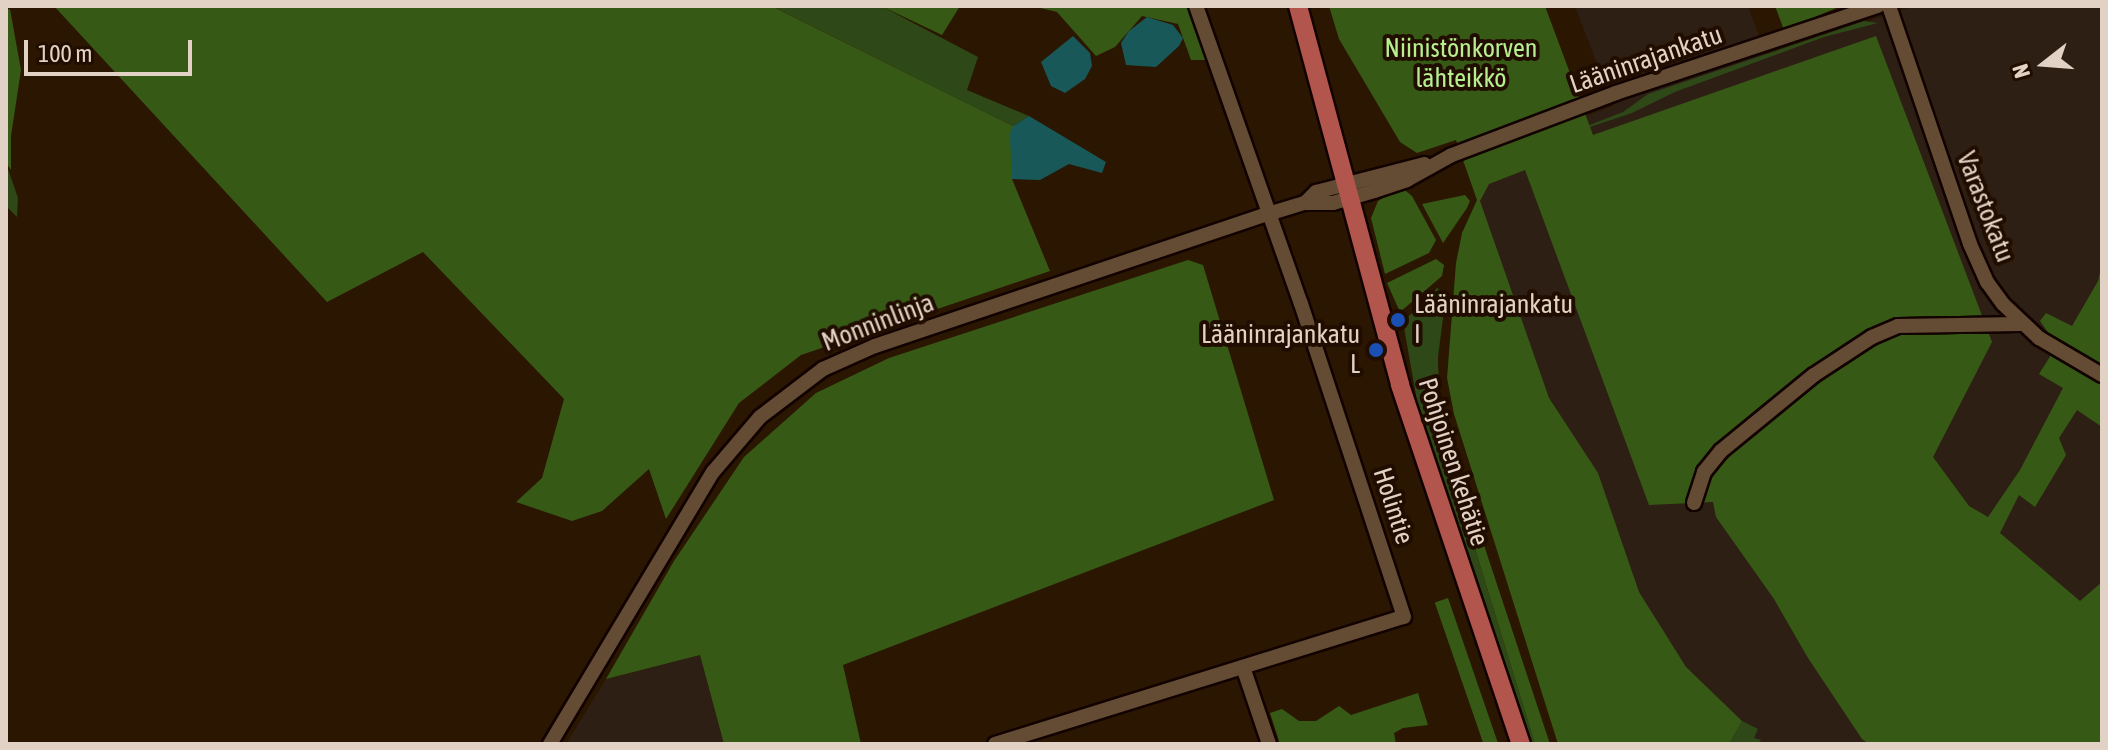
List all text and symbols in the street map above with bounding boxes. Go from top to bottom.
street label: Lääninrajankatu [1566,19,1726,101]
scale bar [28,24,196,74]
north arrow [2004,24,2084,104]
park label: Niinistönkorven lähteikkö [1385,33,1537,94]
text: 100 m [38,40,92,67]
text: N [2007,61,2035,81]
street label: Varastokatu [1950,147,2020,267]
street label: Monninlinja [818,287,938,359]
place label: Lääninrajankatu I [1414,289,1573,350]
marker: Lääninrajankatu I [1389,311,1407,329]
place label: Lääninrajankatu L [1201,319,1360,380]
marker: Lääninrajankatu L [1367,341,1385,359]
street label: Pohjoinen kehätie [1411,374,1495,550]
street label: Holintie [1366,464,1420,548]

